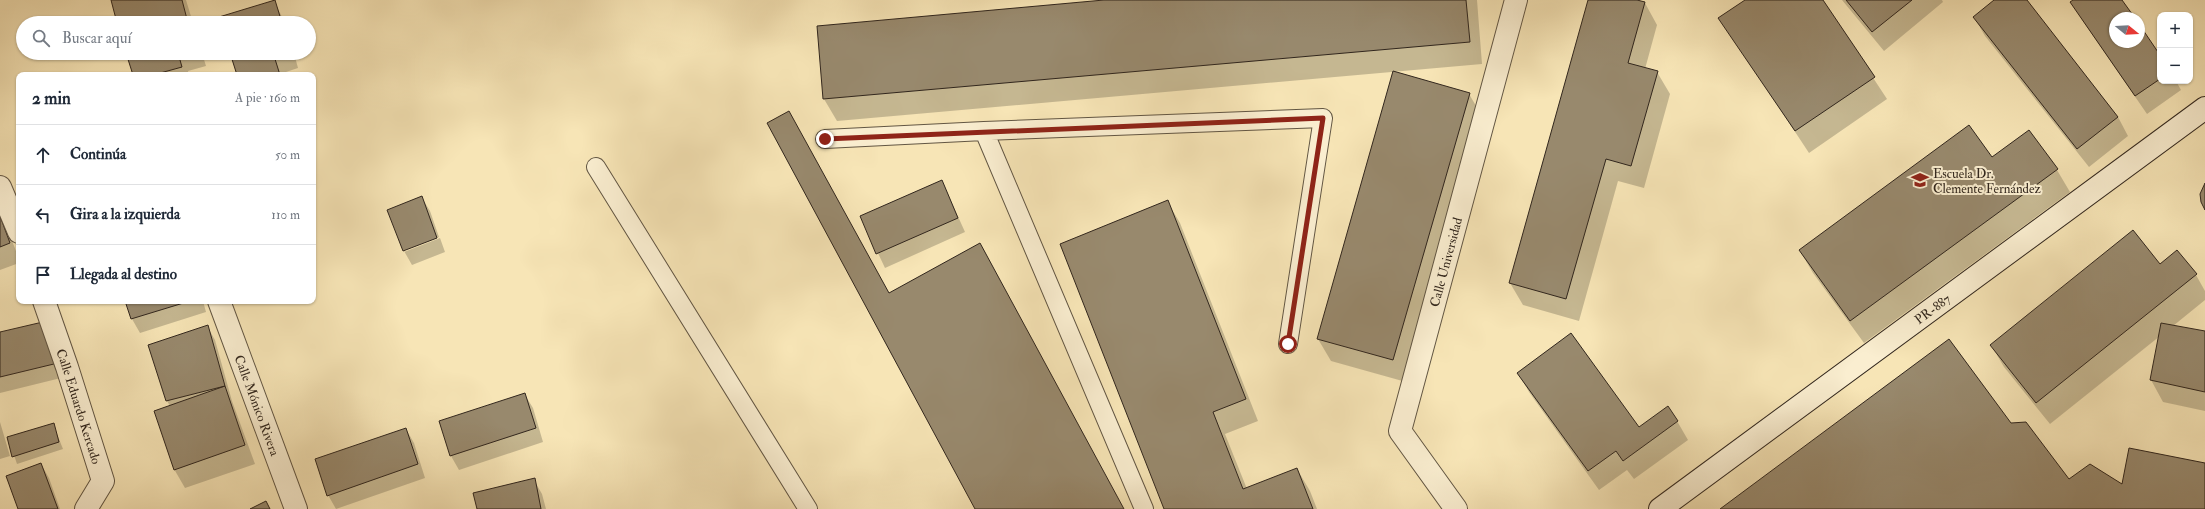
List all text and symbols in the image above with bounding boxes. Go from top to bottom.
north arrow [2109,12,2145,48]
map controls [2157,12,2193,84]
button: + [2157,12,2193,48]
search box [16,16,316,60]
icon: search [30,27,52,49]
text: Buscar aquí [62,29,131,48]
button: − [2157,48,2193,84]
text: 2 min [32,88,71,109]
text: A pie · 160 m [235,90,300,106]
route end [816,130,834,148]
icon: ahead [32,144,54,166]
text: Continúa [70,145,126,164]
text: 50 m [275,147,300,163]
place label: Escuela Dr. Clemente Fernández [1933,166,2041,197]
school or university icon: Escuela Dr. Clemente Fernández [1910,170,1930,190]
icon: left [32,204,54,226]
text: Gira a la izquierda [70,205,180,224]
text: 110 m [271,207,300,223]
street label: Calle Universidad [1427,215,1466,309]
icon: arrive [32,264,54,286]
text: Llegada al destino [70,265,177,284]
street label: PR-887 [1912,291,1954,328]
route start [1279,335,1297,353]
street label: Calle Eduardo Kercado [52,347,104,466]
street label: Calle Mónico Rivera [231,353,283,459]

